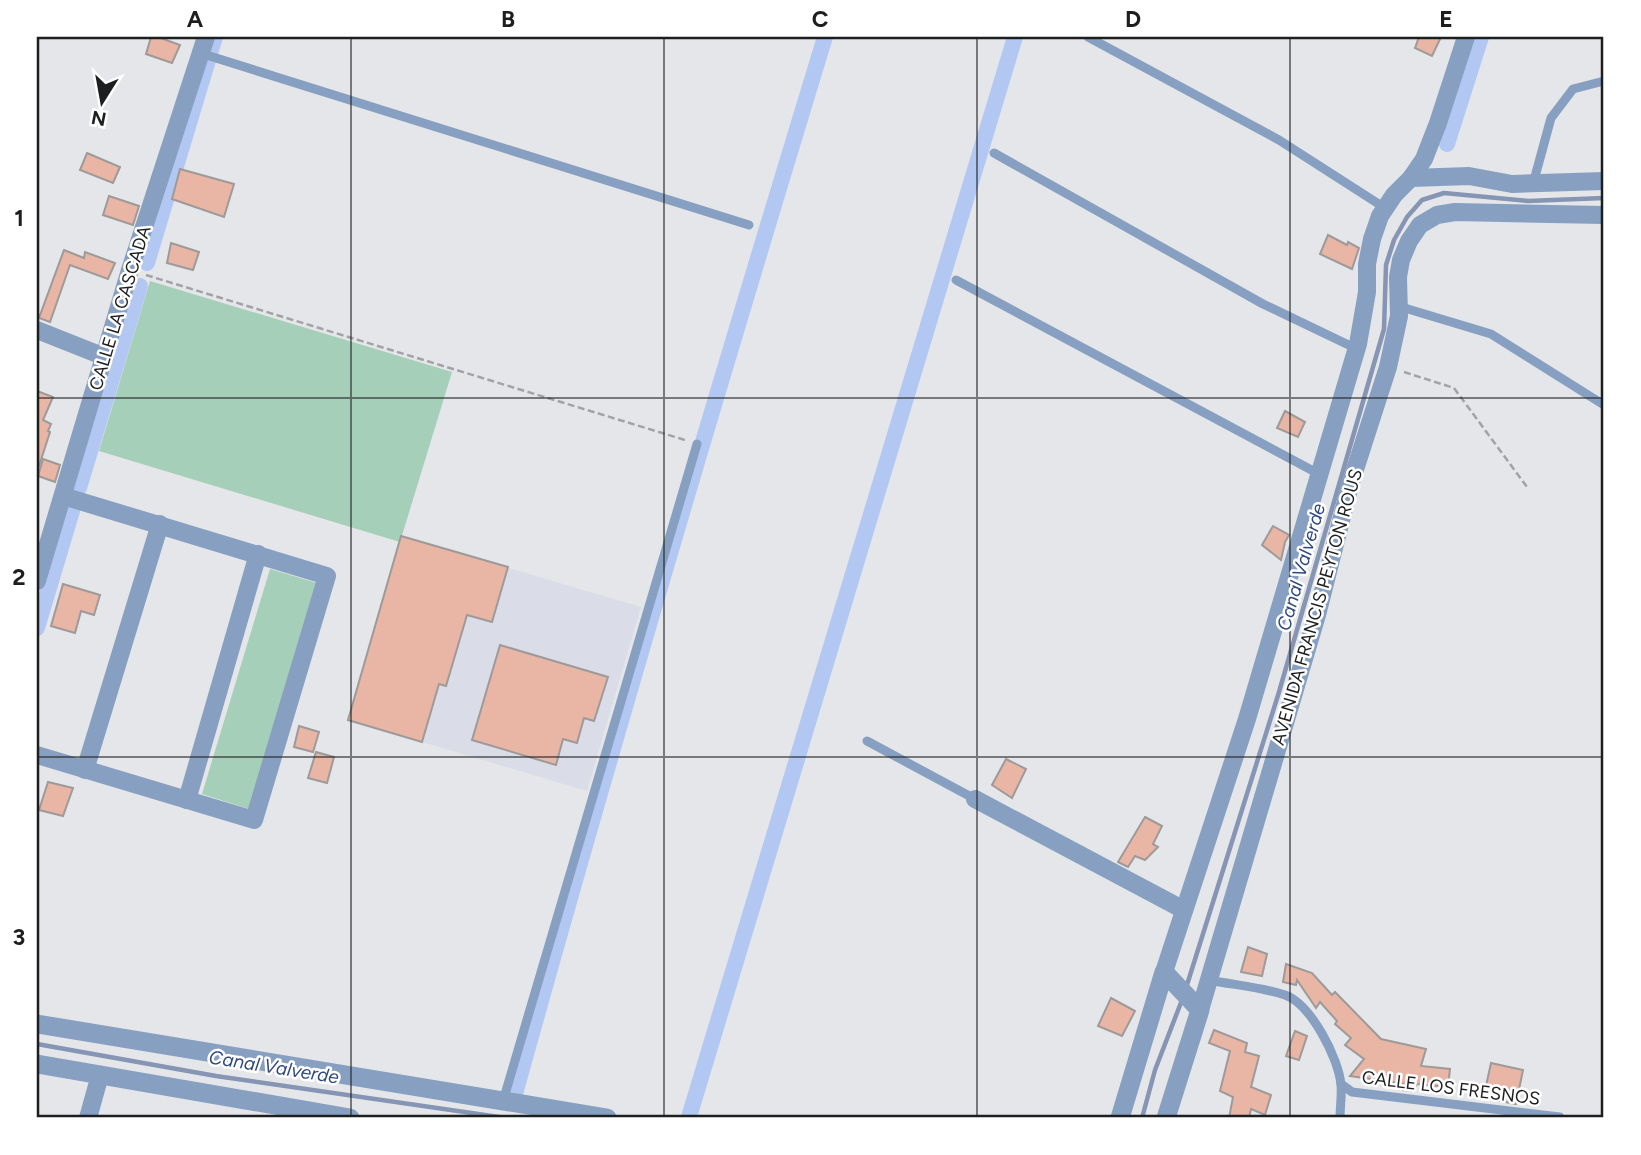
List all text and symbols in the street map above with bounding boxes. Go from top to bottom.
text: A [187,5,204,33]
text: B [501,5,515,33]
text: C [812,5,829,33]
text: D [1125,5,1141,33]
text: E [1439,5,1453,33]
north arrow [66,66,136,136]
text: N [89,106,108,131]
text: 1 [14,204,24,232]
street label: CALLE LA CASCADA [84,223,156,393]
street label: AVENIDA FRANCIS PEYTON ROUS [1267,466,1367,748]
water label: Canal Valverde [1272,500,1330,633]
text: 2 [12,563,26,591]
text: 3 [13,923,25,951]
water label: Canal Valverde [207,1045,341,1089]
street label: CALLE LOS FRESNOS [1361,1066,1541,1110]

